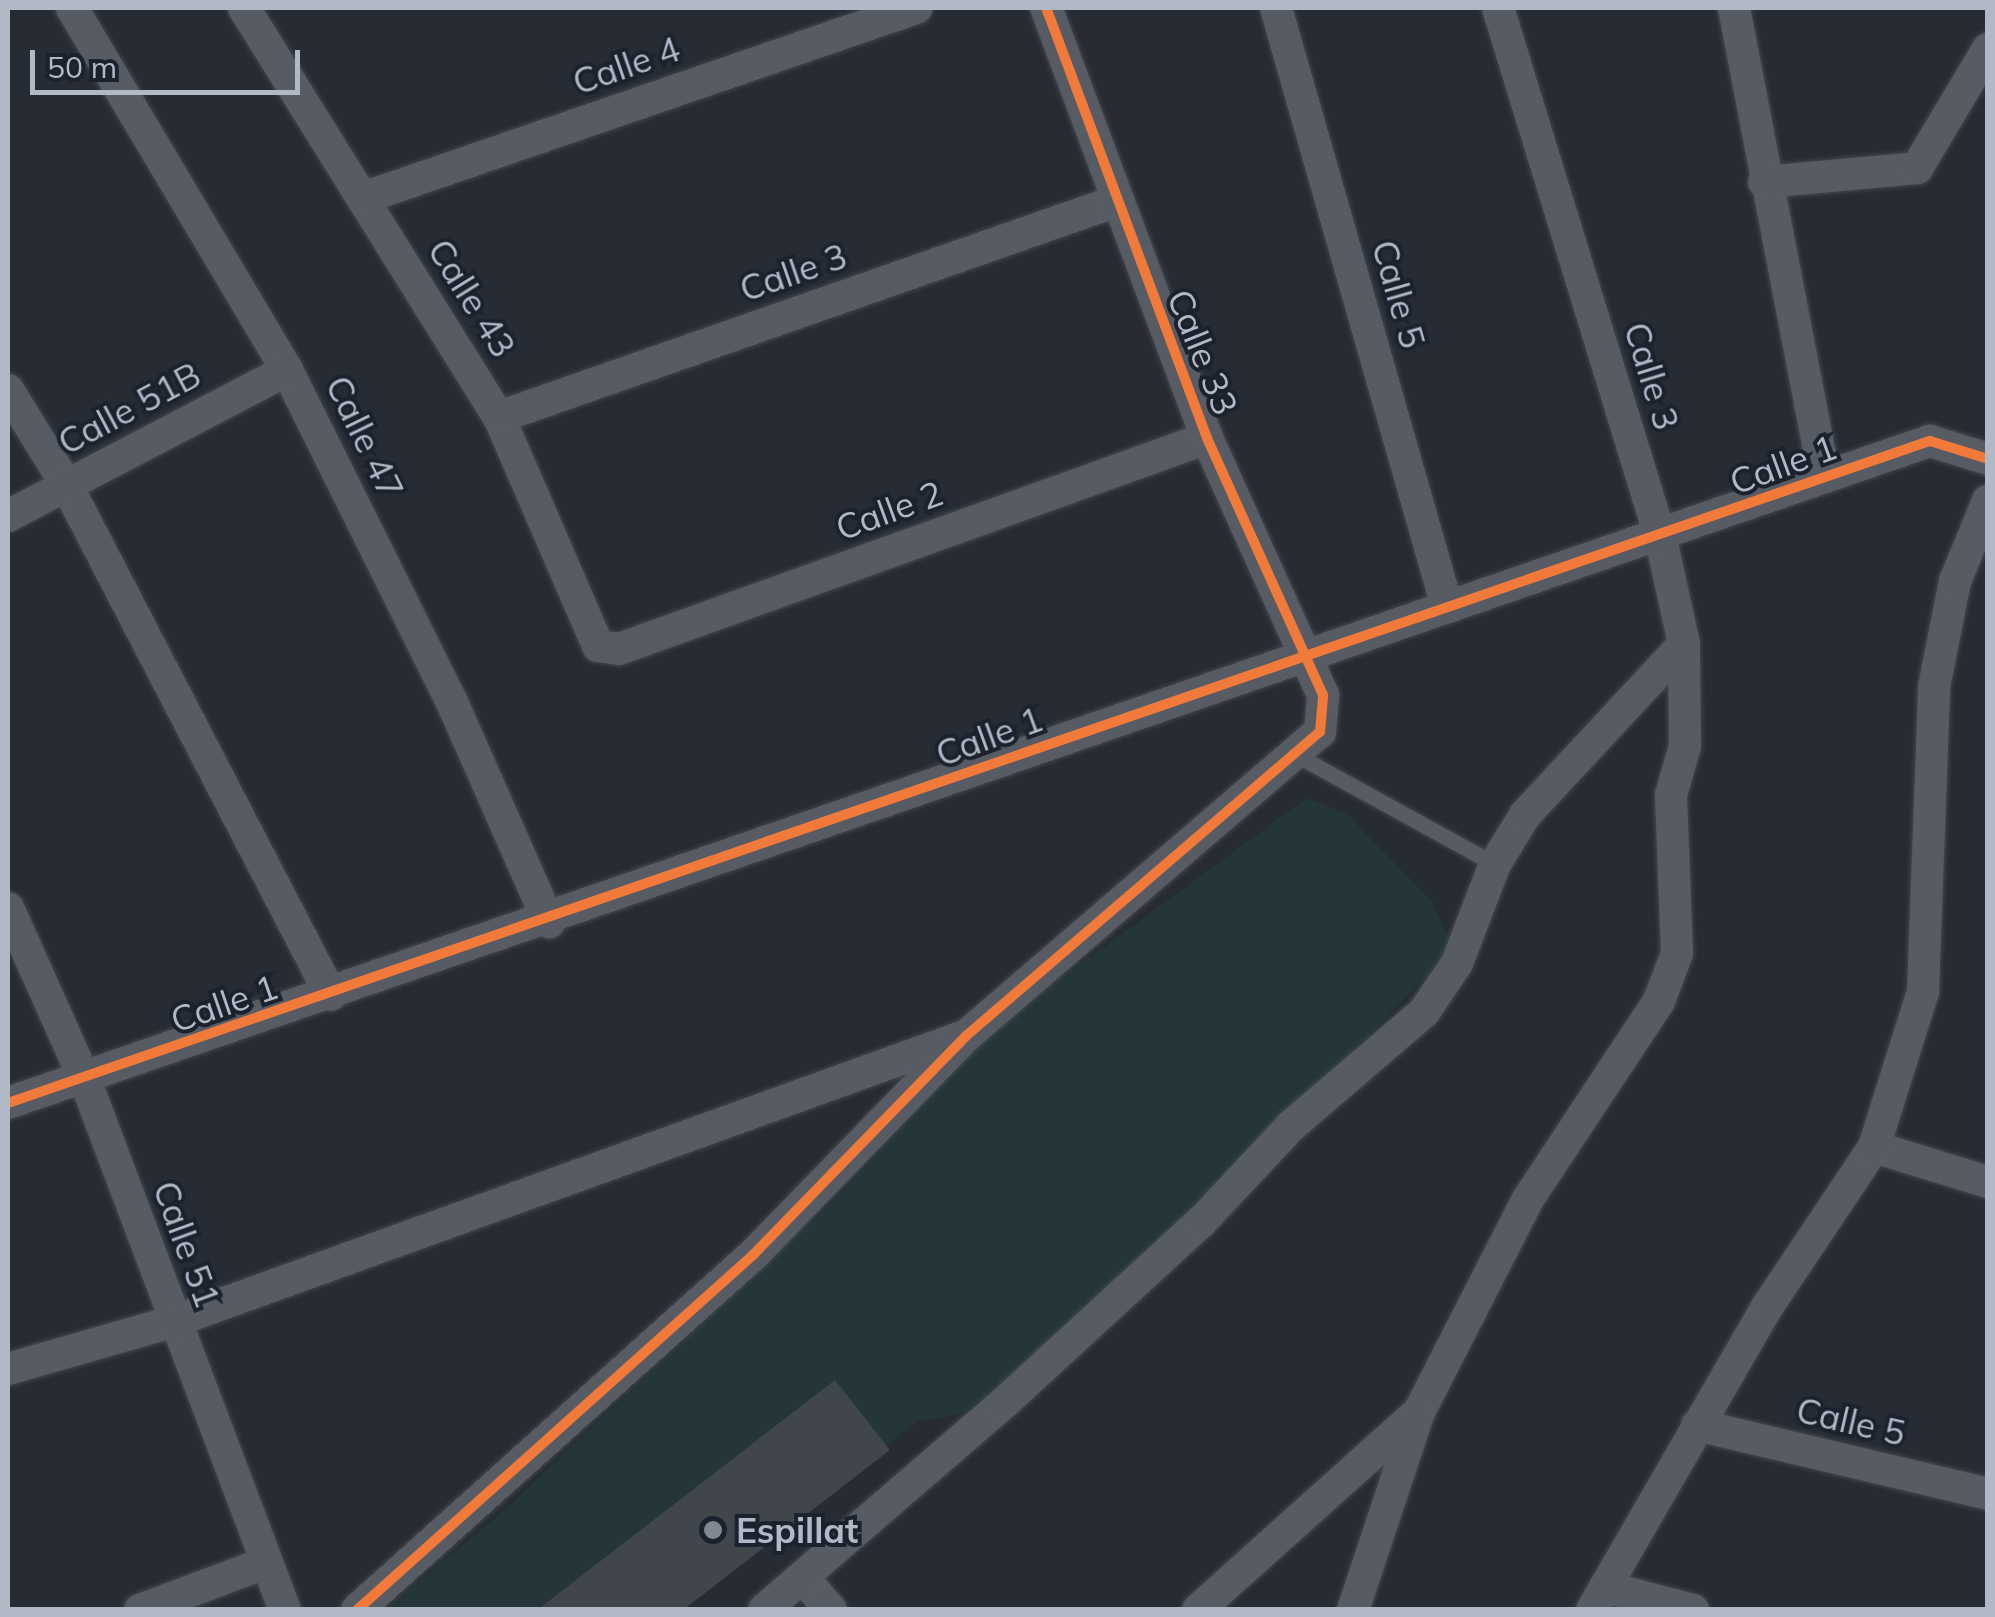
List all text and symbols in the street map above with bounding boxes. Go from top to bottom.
street label: Calle 4 [567,27,685,103]
scale bar [35,30,305,92]
text: 50 m [47,48,117,86]
street label: Calle 43 [419,231,525,365]
street label: Calle 3 [734,234,852,310]
street label: Calle 5 [1364,235,1434,353]
street label: Calle 33 [1159,283,1247,421]
street label: Calle 3 [1616,317,1688,435]
street label: Calle 51B [51,353,207,463]
street label: Calle 47 [317,369,413,505]
street label: Calle 1 [1724,425,1842,503]
street label: Calle 2 [830,471,948,549]
street label: Calle 1 [930,697,1048,775]
street label: Calle 1 [165,965,283,1041]
street label: Calle 51 [145,1175,229,1313]
street label: Calle 5 [1793,1388,1909,1454]
place label: Espillat [736,1509,858,1551]
marker: Espillat [700,1517,726,1543]

